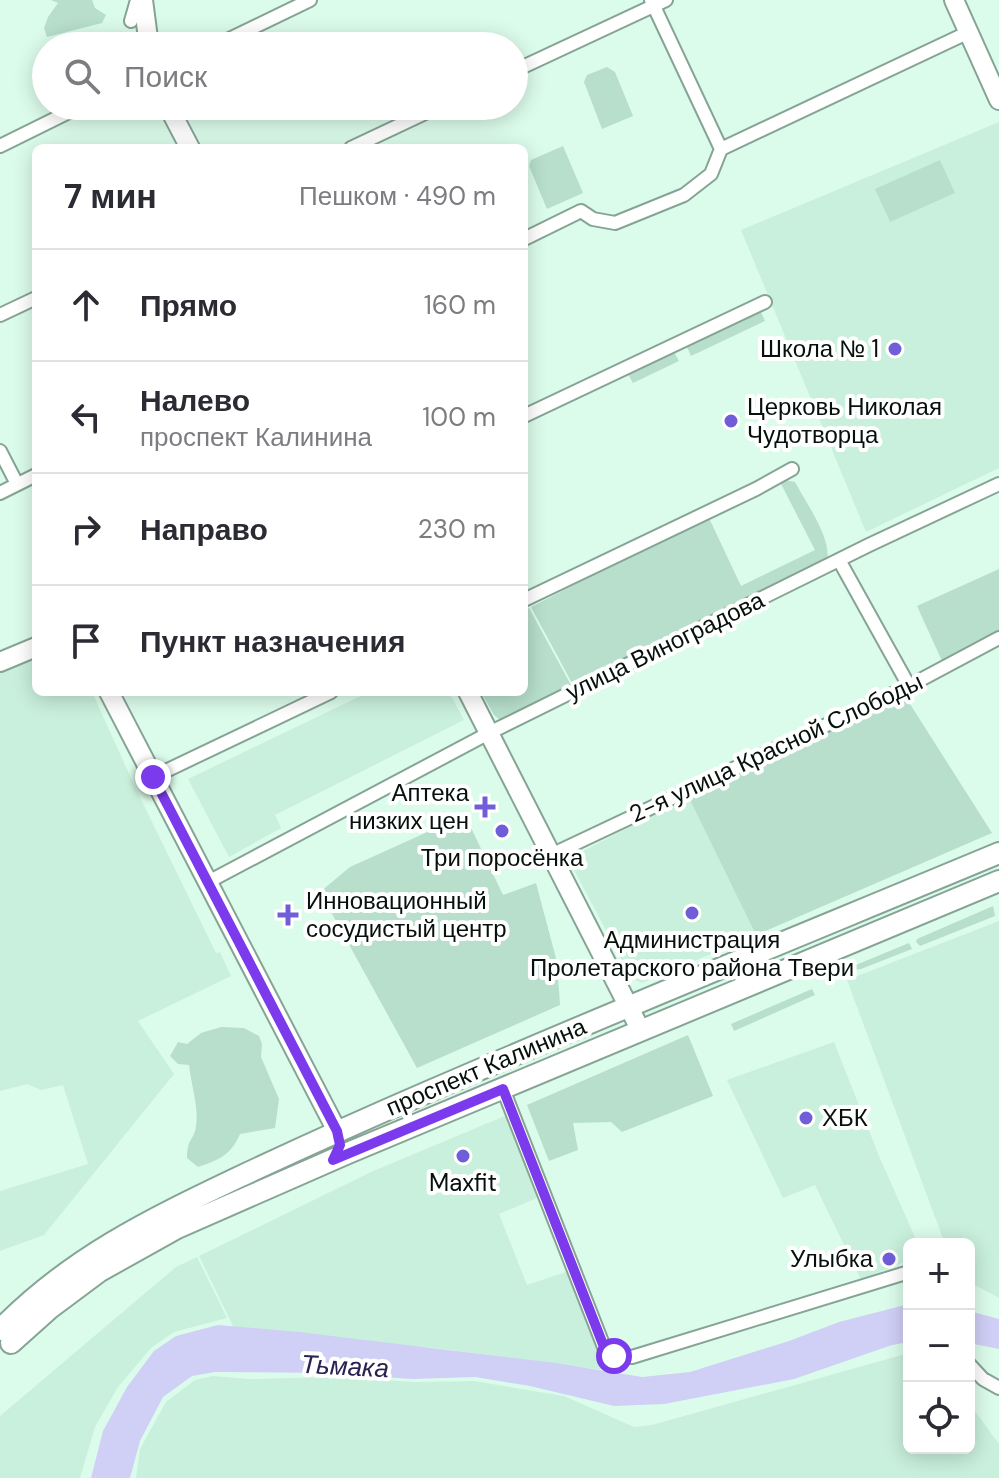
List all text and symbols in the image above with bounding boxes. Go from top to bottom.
search box [32,32,528,120]
icon: search [60,54,104,98]
text: Поиск [124,57,207,96]
text: 7 мин [64,174,157,219]
text: Пешком · 490 m [299,179,496,213]
icon: ahead [64,283,108,327]
text: Прямо [140,286,237,325]
text: 160 m [424,288,496,322]
place label: Школа № 1 [760,333,879,364]
marker: Школа № 1 [886,340,904,358]
text: Налево [140,381,250,420]
place label: Церковь Николая Чудотворца [747,391,942,450]
icon: left [64,395,108,439]
text: 100 m [422,400,496,434]
marker: Церковь Николая Чудотворца [722,412,740,430]
text: проспект Калинина [140,420,372,454]
icon: right [64,507,108,551]
text: Направо [140,510,268,549]
text: 230 m [418,512,496,546]
street label: улица Виноградова [560,584,770,707]
icon: arrive [64,619,108,663]
text: Пункт назначения [140,622,405,661]
street label: 2-я улица Красной Слободы [624,666,928,829]
route end [135,759,171,795]
place label: Аптека низких цен [349,777,470,836]
marker: Аптека низких цен [476,798,494,816]
marker: Три поросёнка [493,822,511,840]
place label: Три поросёнка [421,842,584,873]
place label: Инновационный сосудистый центр [306,885,507,944]
marker: Инновационный сосудистый центр [277,904,299,926]
marker: Администрация Пролетарского района Твери [683,904,701,922]
place label: Администрация Пролетарского района Твери [530,924,854,983]
street label: проспект Калинина [381,1010,591,1123]
place label: ХБК [822,1102,868,1133]
marker: ХБК [797,1109,815,1127]
marker: Maxfit [454,1147,472,1165]
place label: Maxfit [429,1167,497,1198]
map controls [903,1238,975,1454]
button: + [903,1238,975,1310]
place label: Улыбка [790,1243,874,1274]
marker: Улыбка [880,1250,898,1268]
button: − [903,1310,975,1382]
route start [596,1338,632,1374]
water label: Тьмака [300,1347,390,1385]
button: locate [903,1382,975,1454]

